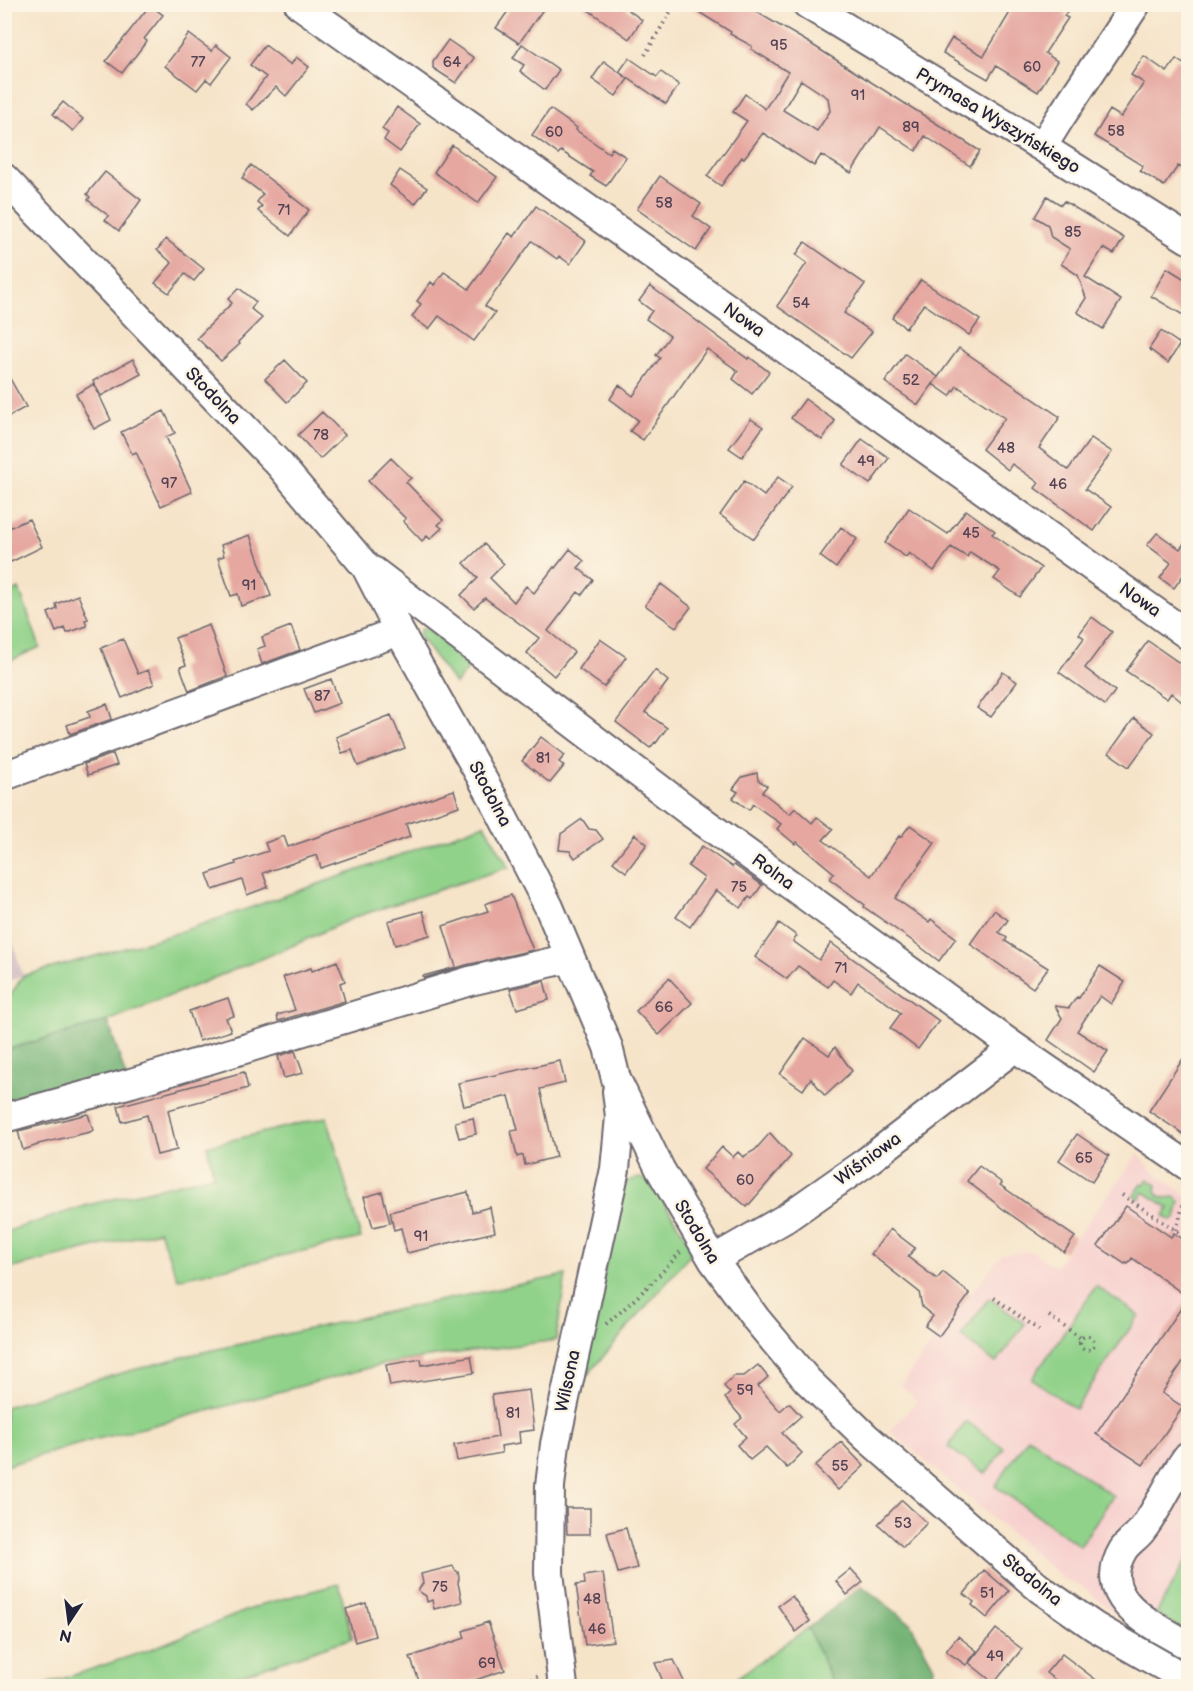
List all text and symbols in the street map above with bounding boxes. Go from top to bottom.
house number: 95 [770,36,788,55]
house number: 77 [191,53,206,72]
house number: 64 [443,53,461,72]
house number: 60 [1023,58,1041,77]
street label: Prymasa Wyszyńskiego [912,64,1084,178]
house number: 91 [851,86,865,105]
house number: 89 [902,118,920,137]
house number: 58 [1107,122,1125,141]
house number: 60 [545,123,563,142]
house number: 58 [655,194,673,213]
house number: 71 [277,201,291,220]
house number: 85 [1064,223,1082,242]
house number: 54 [792,294,810,313]
street label: Nowa [719,298,769,342]
street label: Stodolna [181,363,245,429]
house number: 52 [902,371,920,390]
house number: 78 [313,426,329,445]
house number: 48 [997,439,1015,458]
house number: 49 [857,452,875,471]
house number: 97 [161,474,178,493]
house number: 46 [1049,475,1067,494]
house number: 45 [962,524,980,543]
house number: 91 [242,576,256,595]
street label: Nowa [1115,578,1165,622]
house number: 87 [314,687,331,706]
house number: 81 [536,749,550,768]
street label: Stodolna [464,758,516,830]
street label: Rolna [748,850,798,894]
house number: 75 [731,878,747,897]
house number: 71 [834,959,848,978]
house number: 66 [655,998,673,1017]
street label: Wiśniowa [831,1128,905,1190]
house number: 65 [1075,1149,1093,1168]
house number: 60 [736,1171,754,1190]
street label: Stodolna [670,1196,724,1268]
house number: 91 [414,1227,428,1246]
street label: Wilsona [551,1348,585,1414]
house number: 59 [736,1381,754,1400]
house number: 81 [506,1404,520,1423]
house number: 55 [831,1457,849,1476]
house number: 53 [894,1514,912,1533]
street label: Stodolna [998,1549,1066,1611]
house number: 75 [432,1578,448,1597]
house number: 51 [980,1584,994,1603]
house number: 48 [583,1590,601,1609]
north arrow [39,1592,99,1652]
house number: 46 [588,1620,606,1639]
text: N [58,1625,74,1646]
house number: 49 [986,1647,1004,1666]
house number: 69 [478,1654,496,1673]

